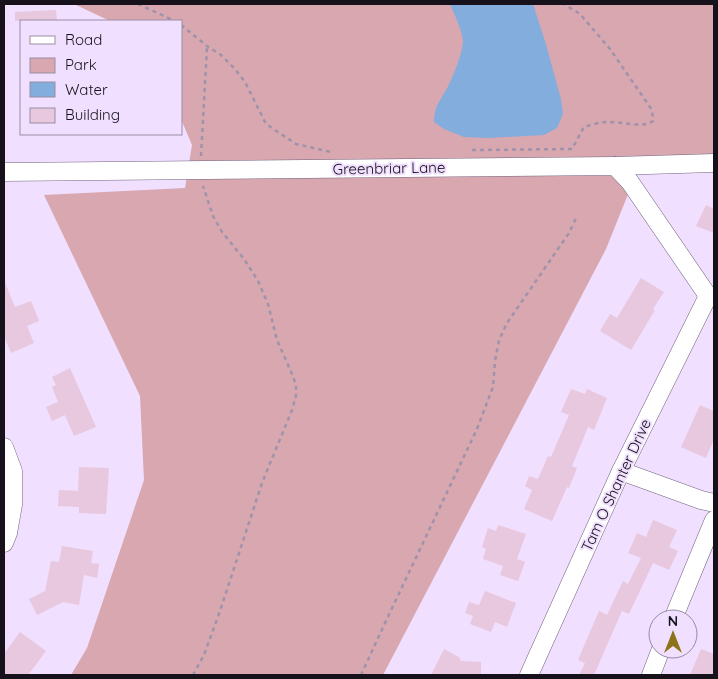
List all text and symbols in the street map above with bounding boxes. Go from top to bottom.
legend [20,20,182,135]
text: Road [65,30,102,49]
text: Park [65,55,97,74]
text: Water [65,80,108,99]
text: Building [65,105,120,124]
street label: Greenbriar Lane [332,158,446,178]
street label: Tam O Shanter Drive [577,416,655,554]
north arrow [648,609,698,659]
text: N [668,612,678,630]

